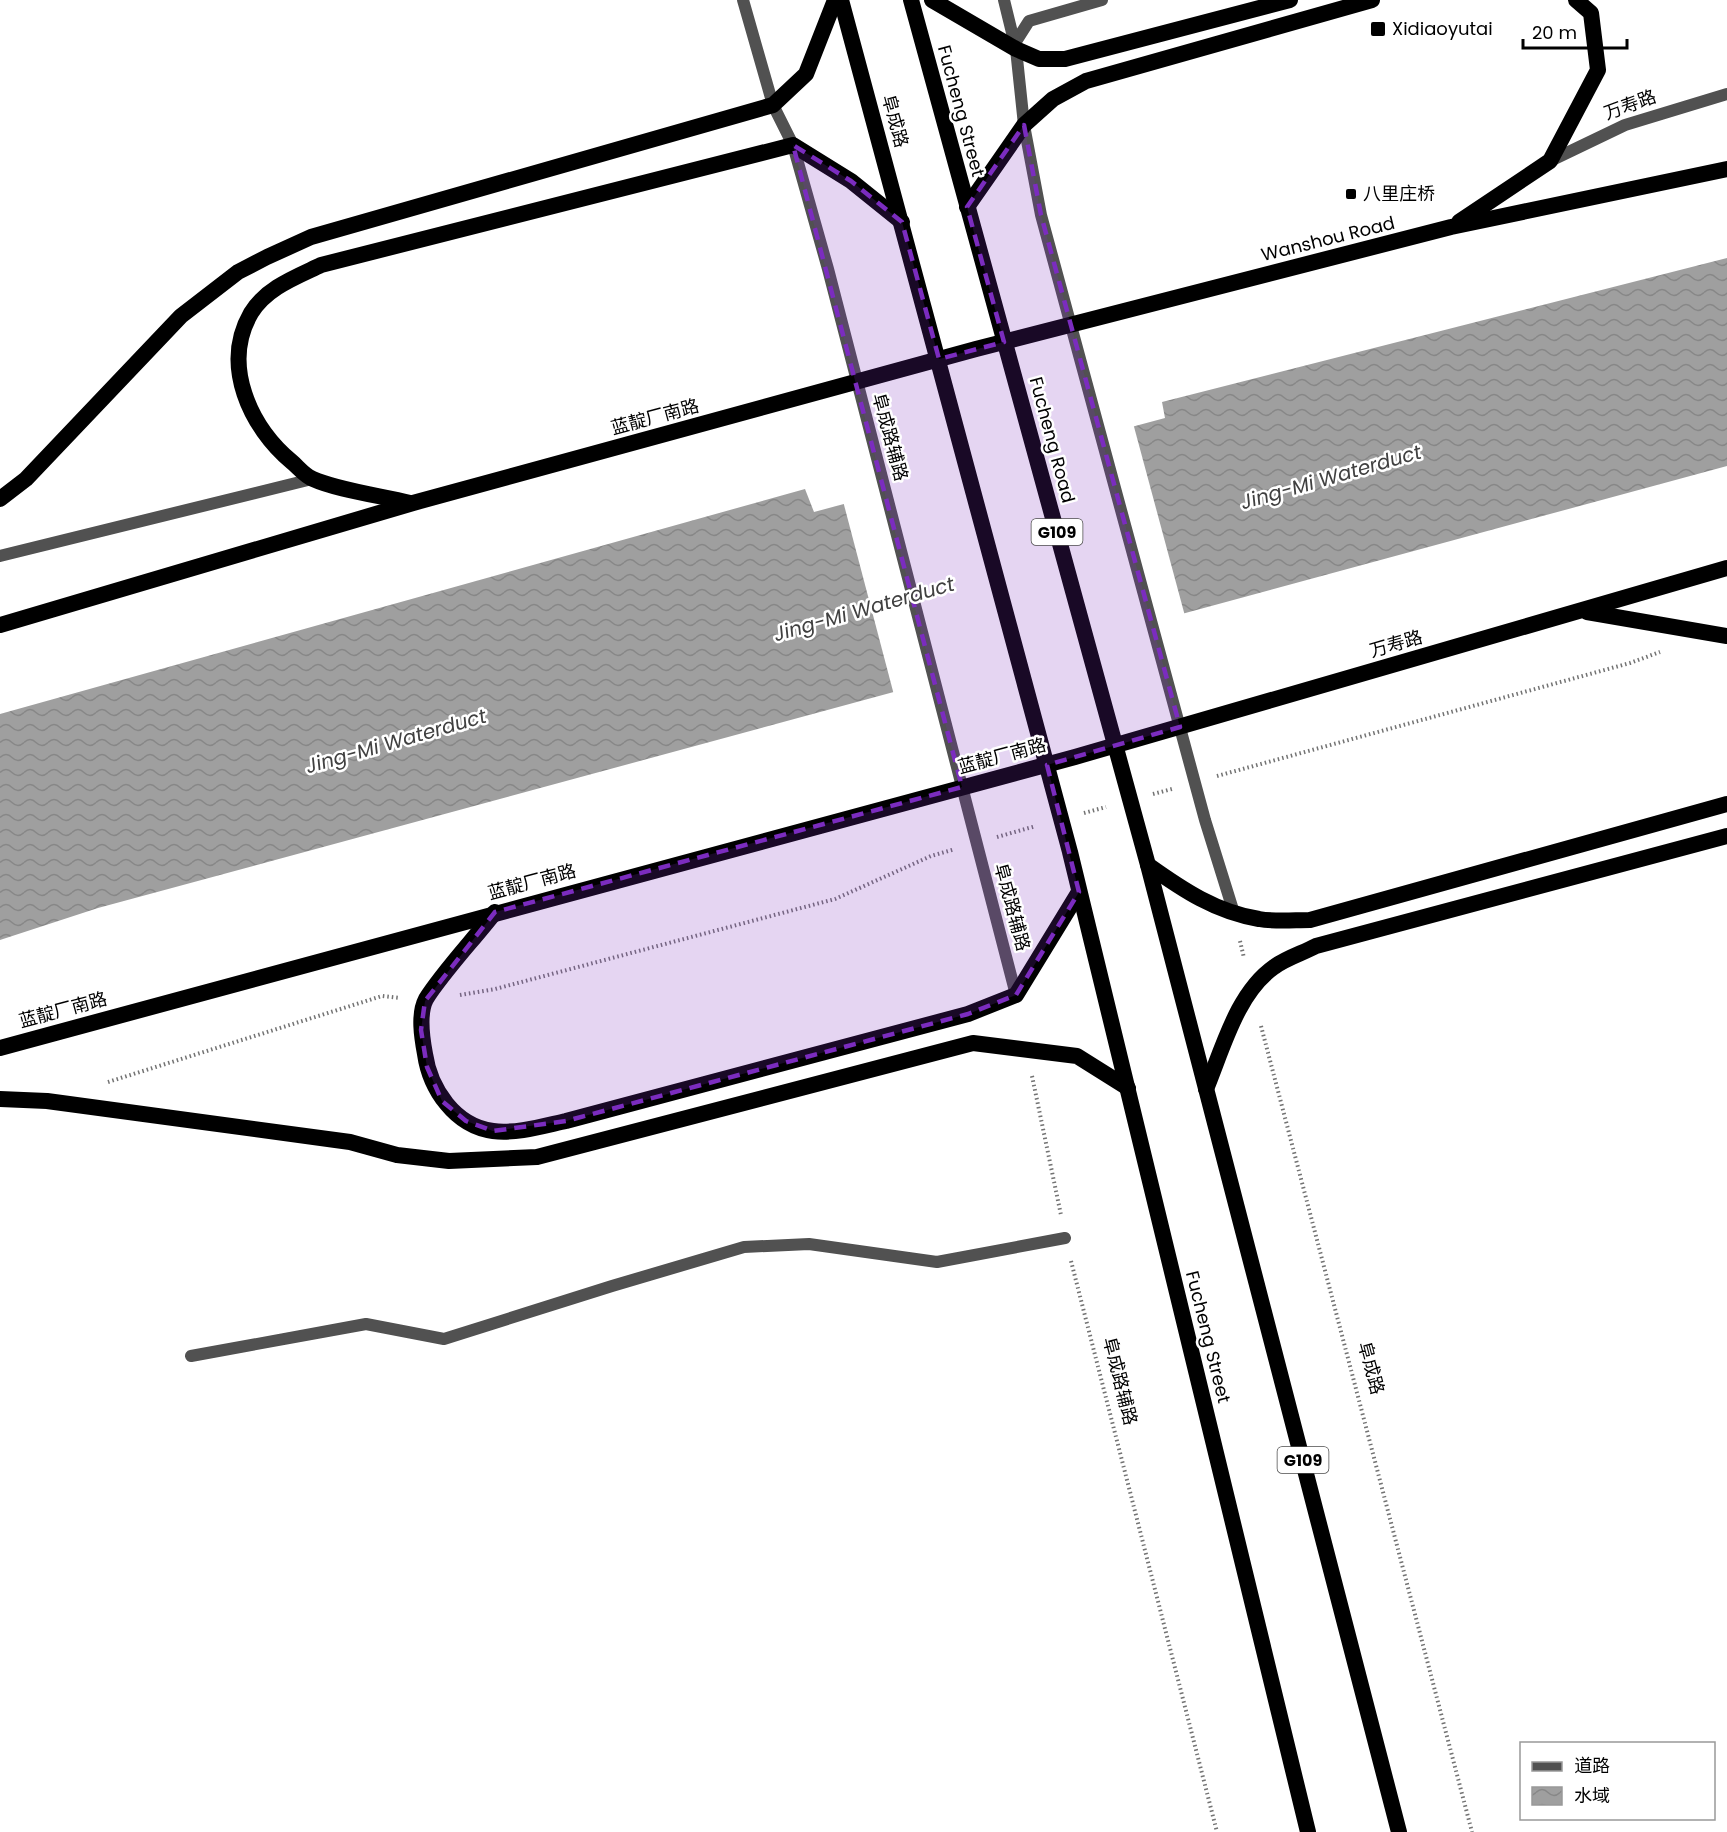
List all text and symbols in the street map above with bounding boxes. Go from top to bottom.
scale bar [1523,12,1626,50]
place label: Xidiaoyutai [1392,16,1493,41]
marker: Xidiaoyutai [1369,20,1387,38]
text: 20 m [1532,20,1577,45]
street label: Fucheng Street [932,42,991,180]
street label: 万寿路 [1600,84,1659,126]
street label: 阜成路 [876,92,915,150]
place label: 八里庄桥 [1363,181,1435,206]
marker: 八里庄桥 [1344,187,1358,201]
street label: Wanshou Road [1258,210,1397,267]
street label: Fucheng Road [1024,374,1081,506]
street label: 阜成路辅路 [867,390,914,484]
street label: 蓝靛厂南路 [608,393,702,440]
water label: Jing-Mi Waterduct [1237,438,1425,516]
road number: G109 [1032,519,1082,545]
water label: Jing-Mi Waterduct [770,570,958,648]
street label: 万寿路 [1366,624,1425,663]
water label: Jing-Mi Waterduct [302,702,490,780]
street label: 蓝靛厂南路 [955,732,1049,779]
street label: 蓝靛厂南路 [485,858,579,905]
street label: 阜成路辅路 [989,860,1036,954]
street label: 蓝靛厂南路 [16,986,110,1033]
street label: Fucheng Street [1180,1268,1237,1406]
street label: 阜成路辅路 [1097,1334,1144,1428]
street label: 阜成路 [1352,1339,1391,1397]
road number: G109 [1278,1447,1328,1473]
legend [1520,1742,1715,1820]
text: 道路 [1574,1753,1610,1778]
text: 水域 [1574,1783,1610,1808]

